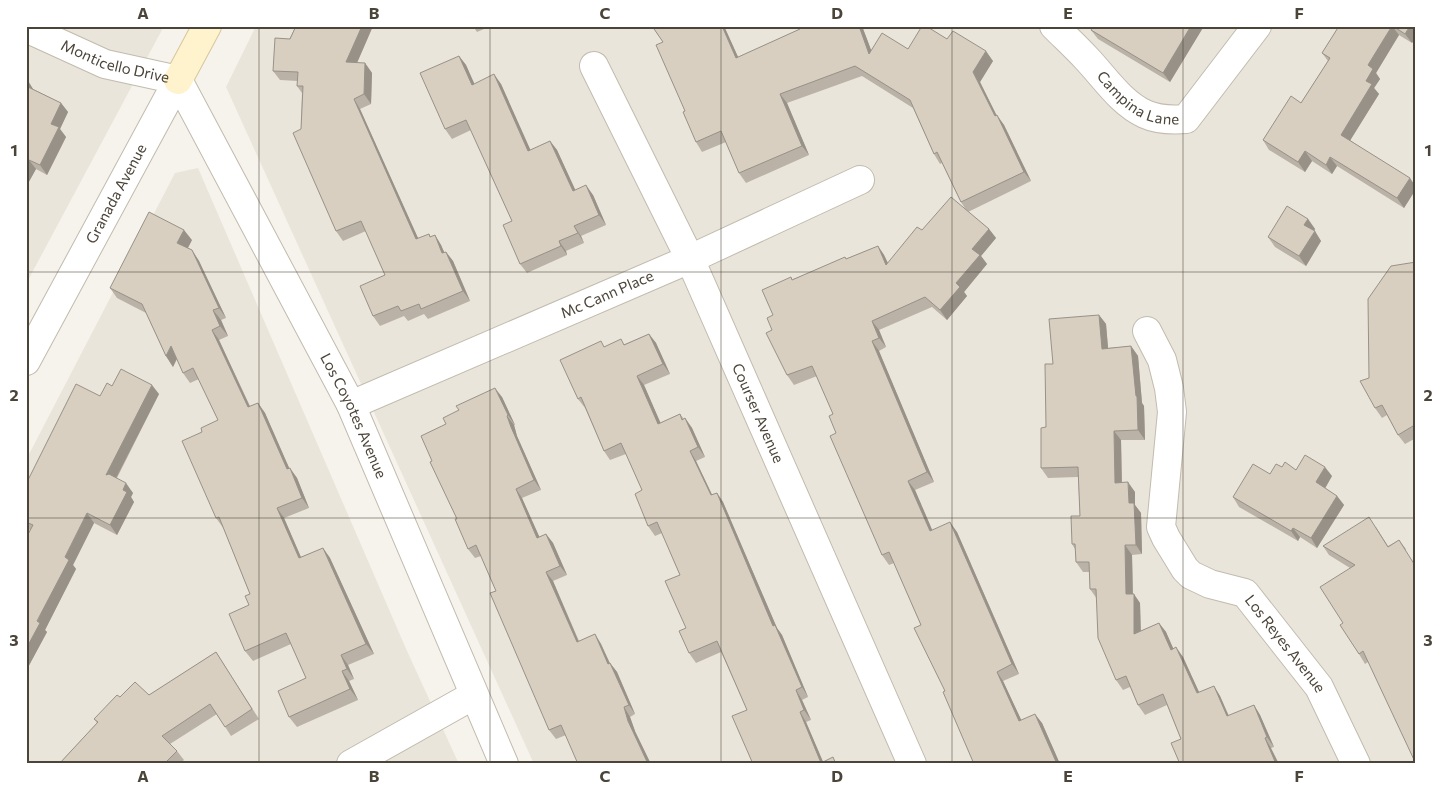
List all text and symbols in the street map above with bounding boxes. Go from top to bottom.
text: A [137,3,149,22]
text: B [369,3,380,22]
text: C [600,3,611,22]
text: D [831,3,843,22]
text: E [1063,3,1073,22]
text: F [1294,3,1304,22]
street label: Monticello Drive [59,35,171,86]
street label: Campina Lane [1094,67,1179,128]
text: 1 [10,140,18,159]
street label: Granada Avenue [81,140,150,246]
text: 1 [1424,140,1432,159]
street label: Mc Cann Place [558,266,656,322]
street label: Los Coyotes Avenue [317,350,391,481]
street label: Courser Avenue [729,360,789,465]
text: 2 [9,385,19,404]
text: 2 [1423,385,1433,404]
street label: Los Reyes Avenue [1242,591,1330,695]
text: 3 [9,630,19,649]
text: 3 [1423,630,1433,649]
text: A [137,766,149,785]
text: B [369,766,380,785]
text: C [600,766,611,785]
text: D [831,766,843,785]
text: E [1063,766,1073,785]
text: F [1294,766,1304,785]

